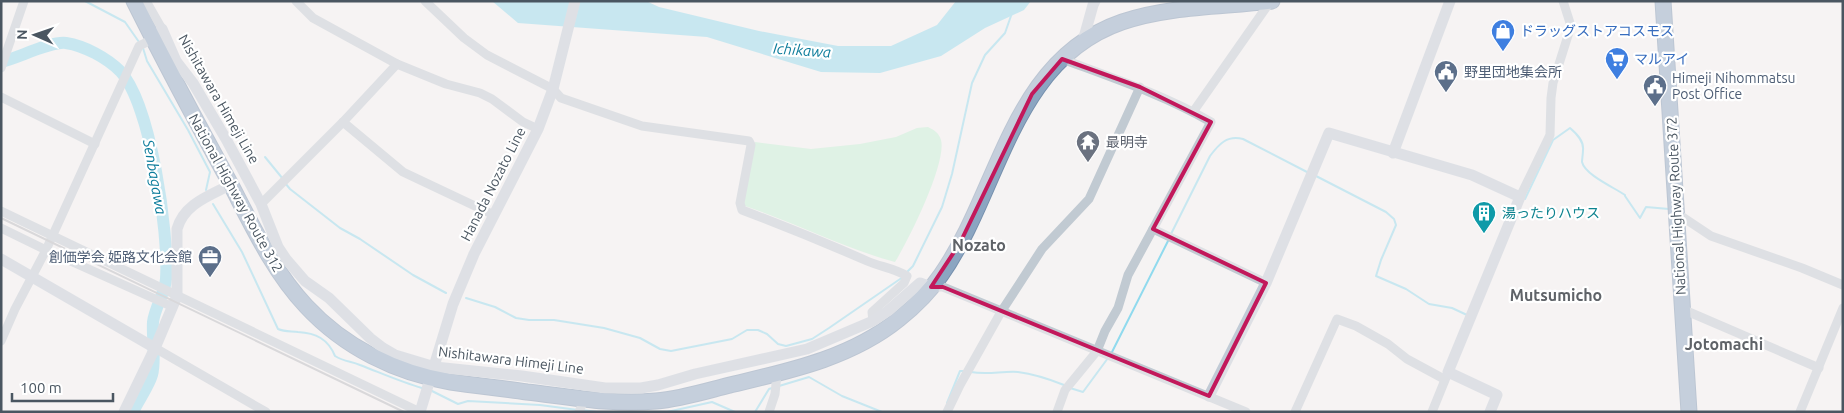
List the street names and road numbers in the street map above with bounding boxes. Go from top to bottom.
street label: Nishitawara Himeji Line [175,32,263,166]
street label: National Highway Route 312 [186,111,286,275]
street label: National Highway Route 372 [1663,116,1689,296]
street label: Hanada Nozato Line [457,124,529,244]
street label: Nishitawara Himeji Line [437,343,585,377]

